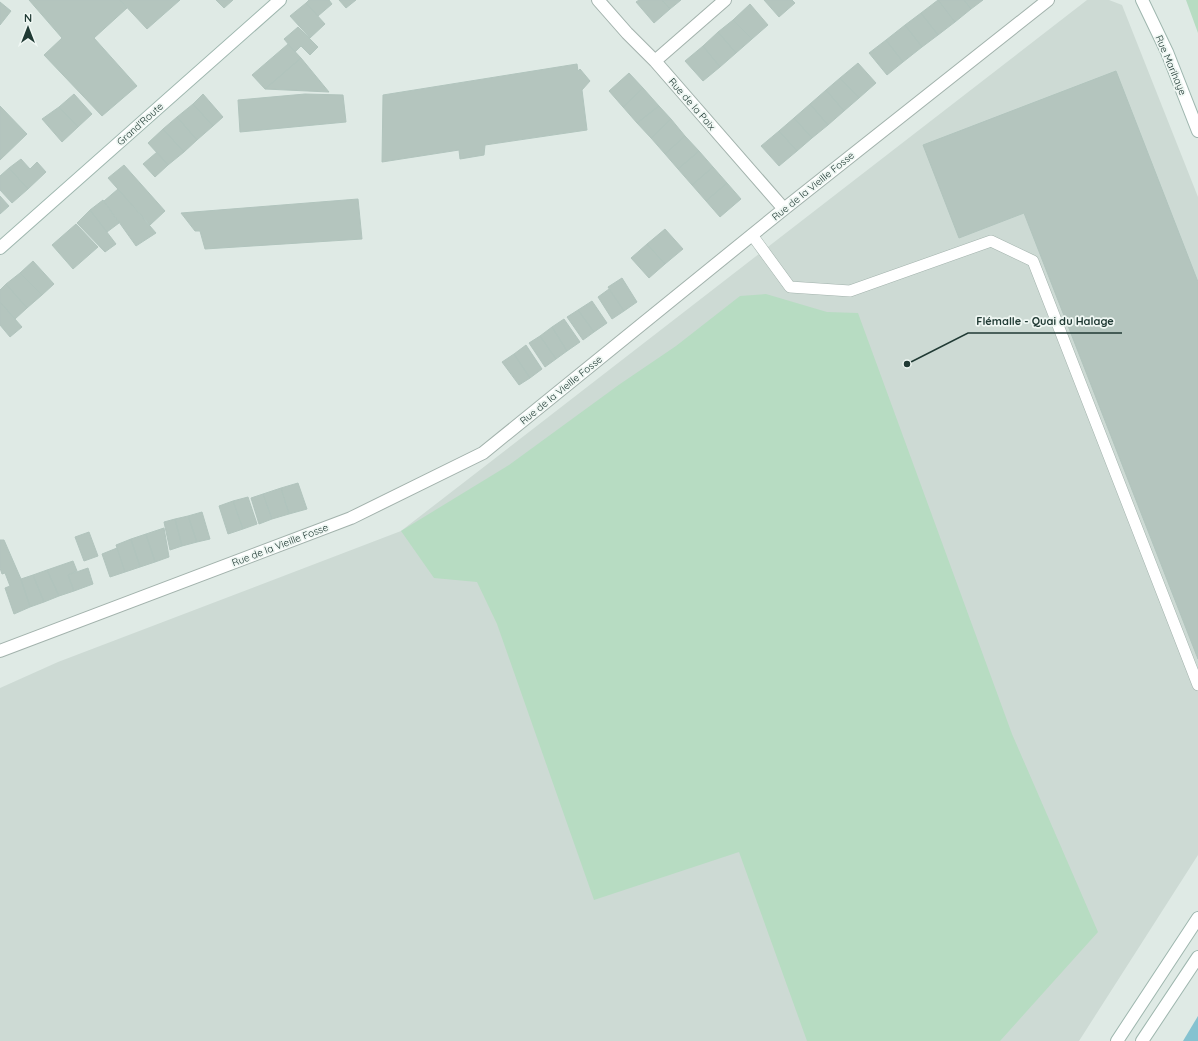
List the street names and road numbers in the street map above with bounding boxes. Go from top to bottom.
street label: Rue Marihaye [1153,33,1190,97]
street label: Rue de la Paix [666,75,718,133]
street label: Grand'Route [114,100,166,148]
street label: Rue de la Vieille Fosse [769,149,857,223]
street label: Rue de la Vieille Fosse [517,353,605,427]
street label: Rue de la Vieille Fosse [230,520,330,569]

